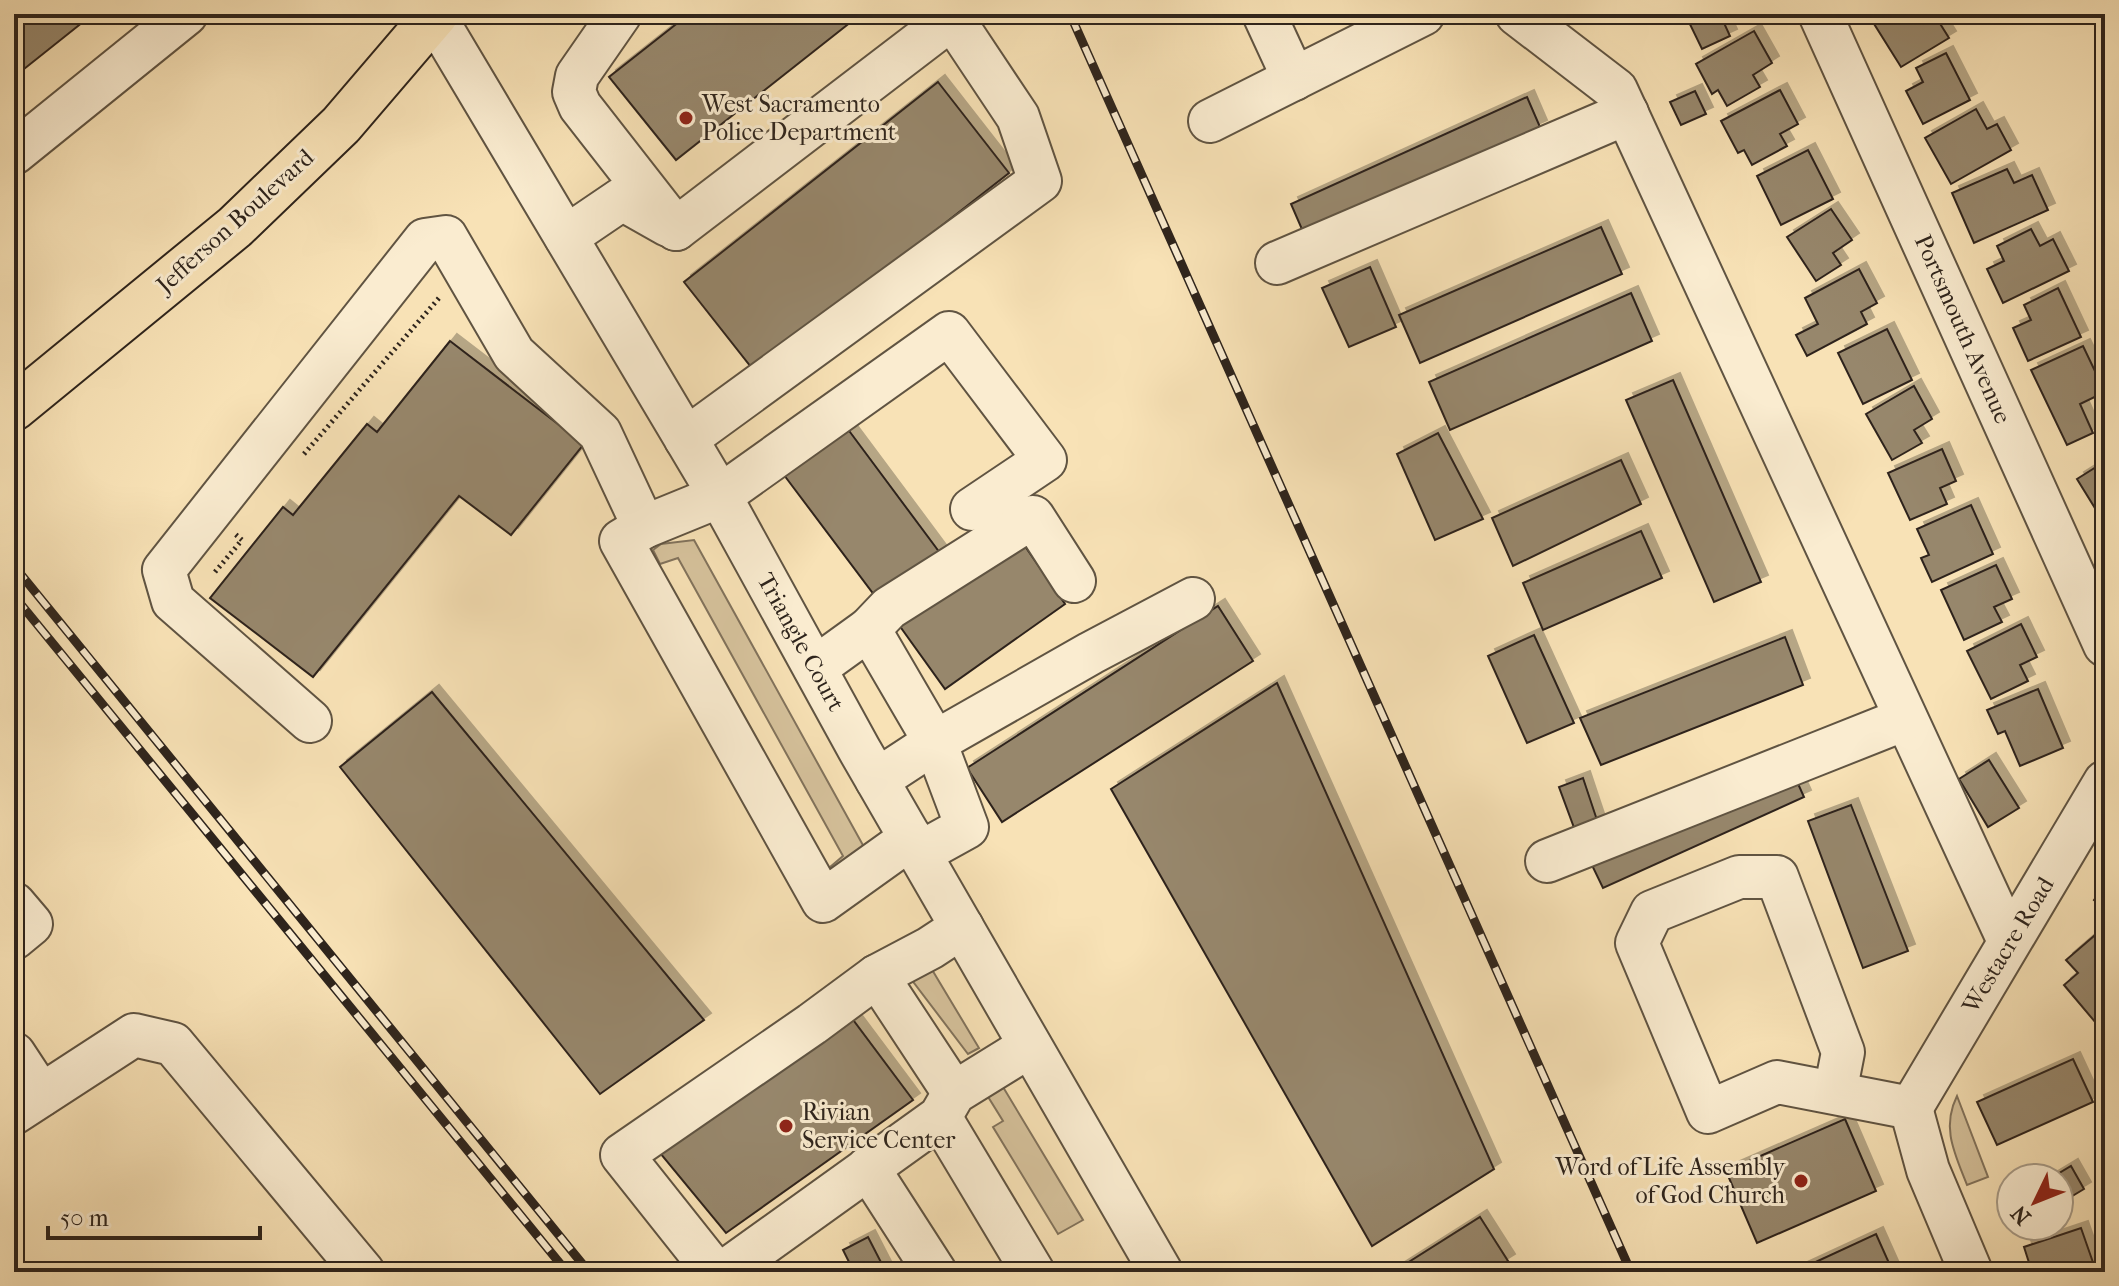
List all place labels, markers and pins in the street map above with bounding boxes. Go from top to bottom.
place label: West Sacramento Police Department [701,90,897,146]
marker: West Sacramento Police Department [677,109,695,127]
place label: Rivian Service Center [802,1098,956,1154]
marker: Rivian Service Center [777,1117,795,1135]
place label: Word of Life Assembly of God Church [1554,1153,1786,1209]
marker: Word of Life Assembly of God Church [1792,1172,1810,1190]

